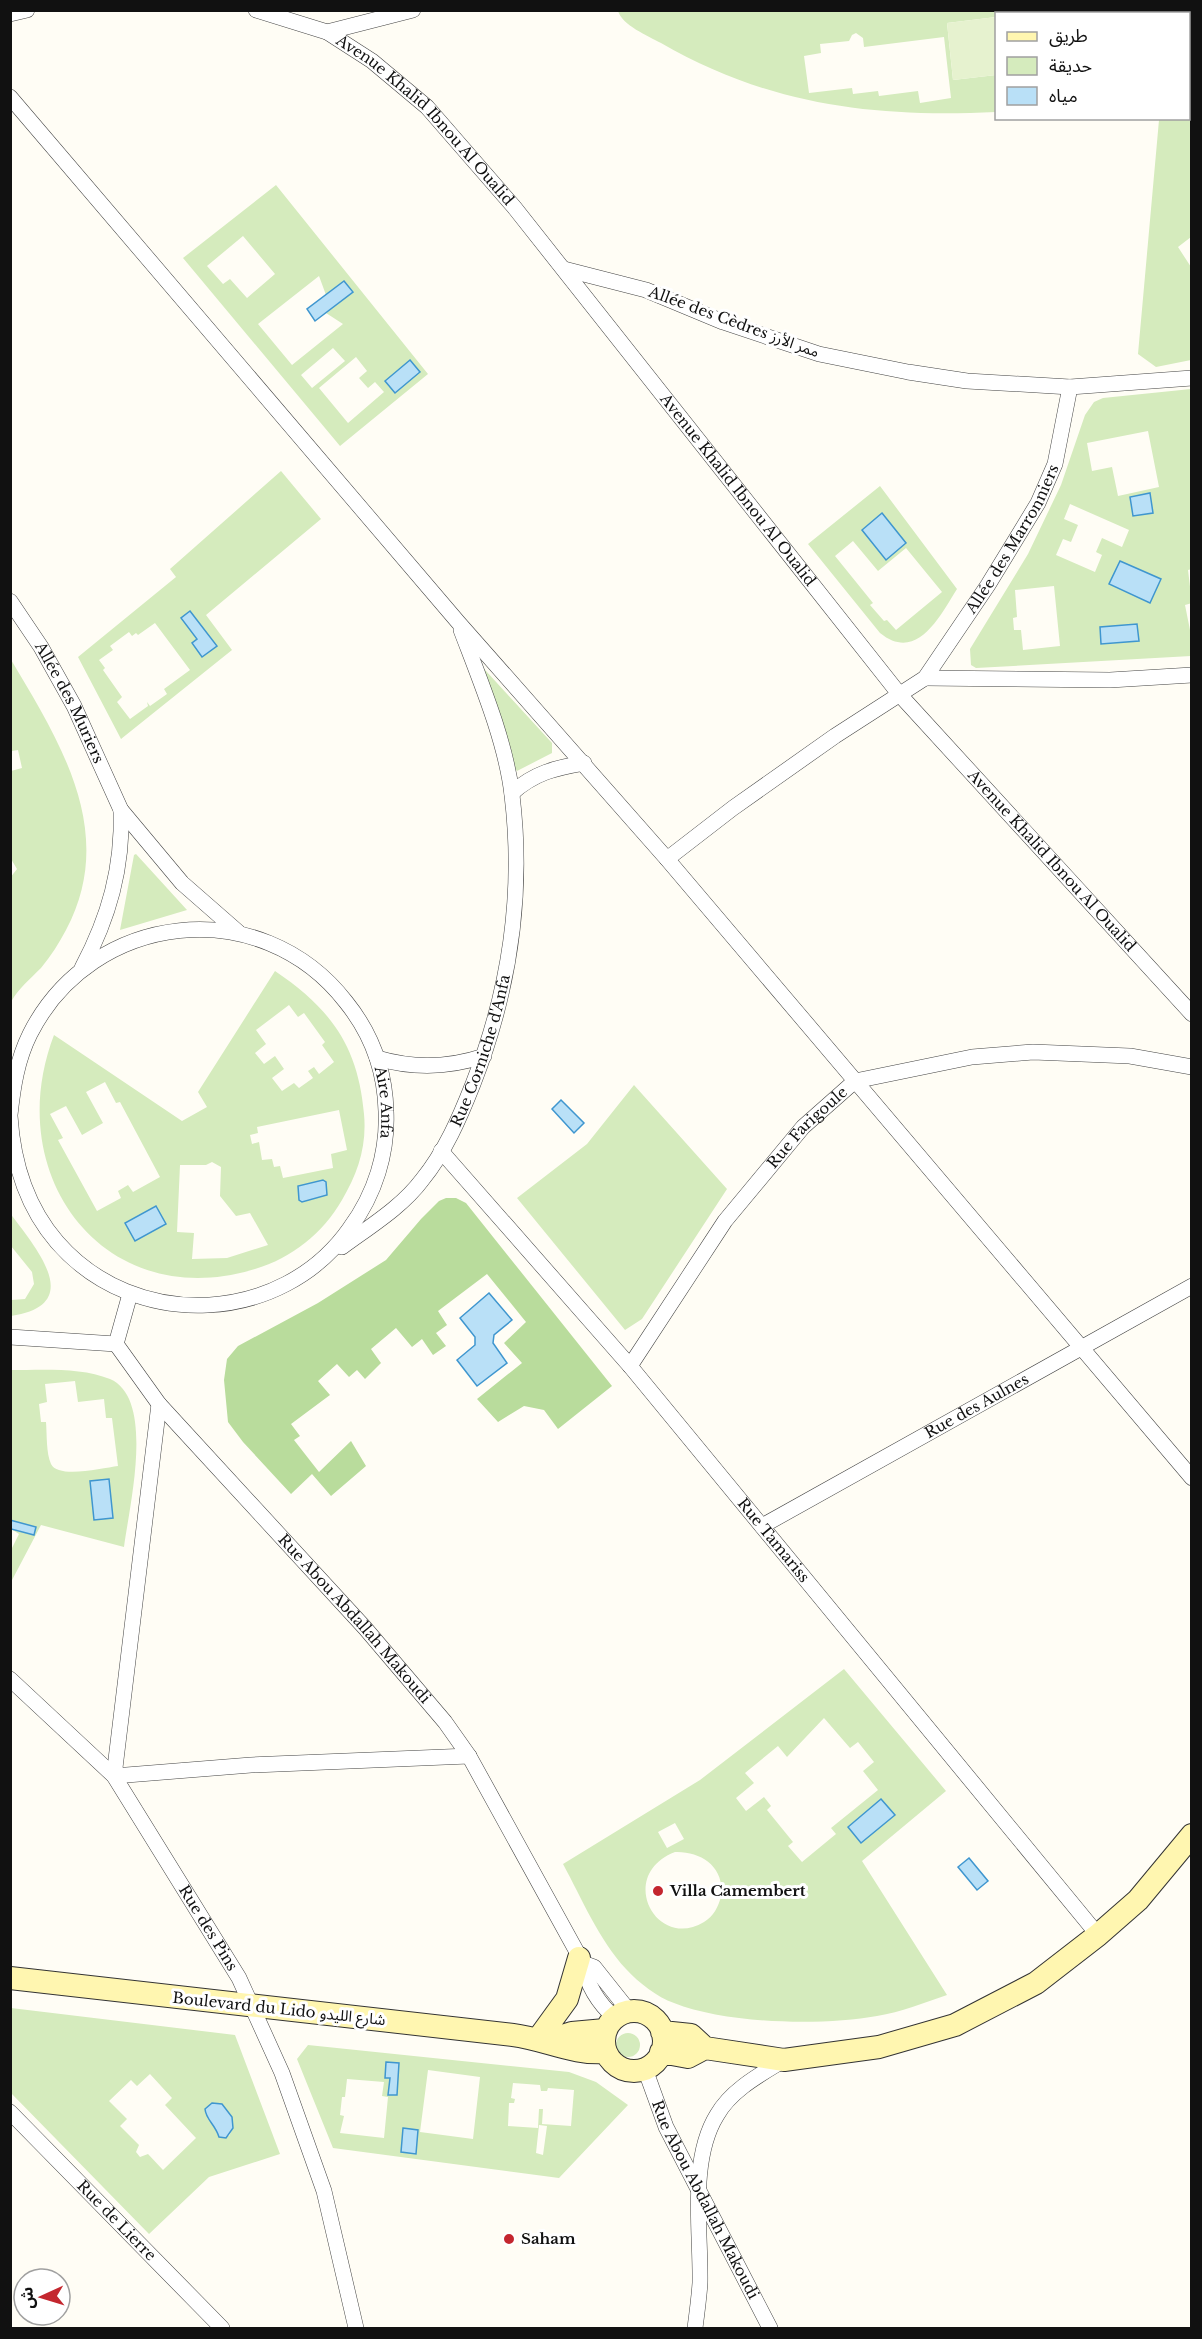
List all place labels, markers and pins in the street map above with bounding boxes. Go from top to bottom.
place label: Villa Camembert [669,1881,806,1900]
marker: Villa Camembert [651,1884,665,1898]
place label: Saham [521,2229,576,2248]
marker: Saham [502,2232,516,2246]

